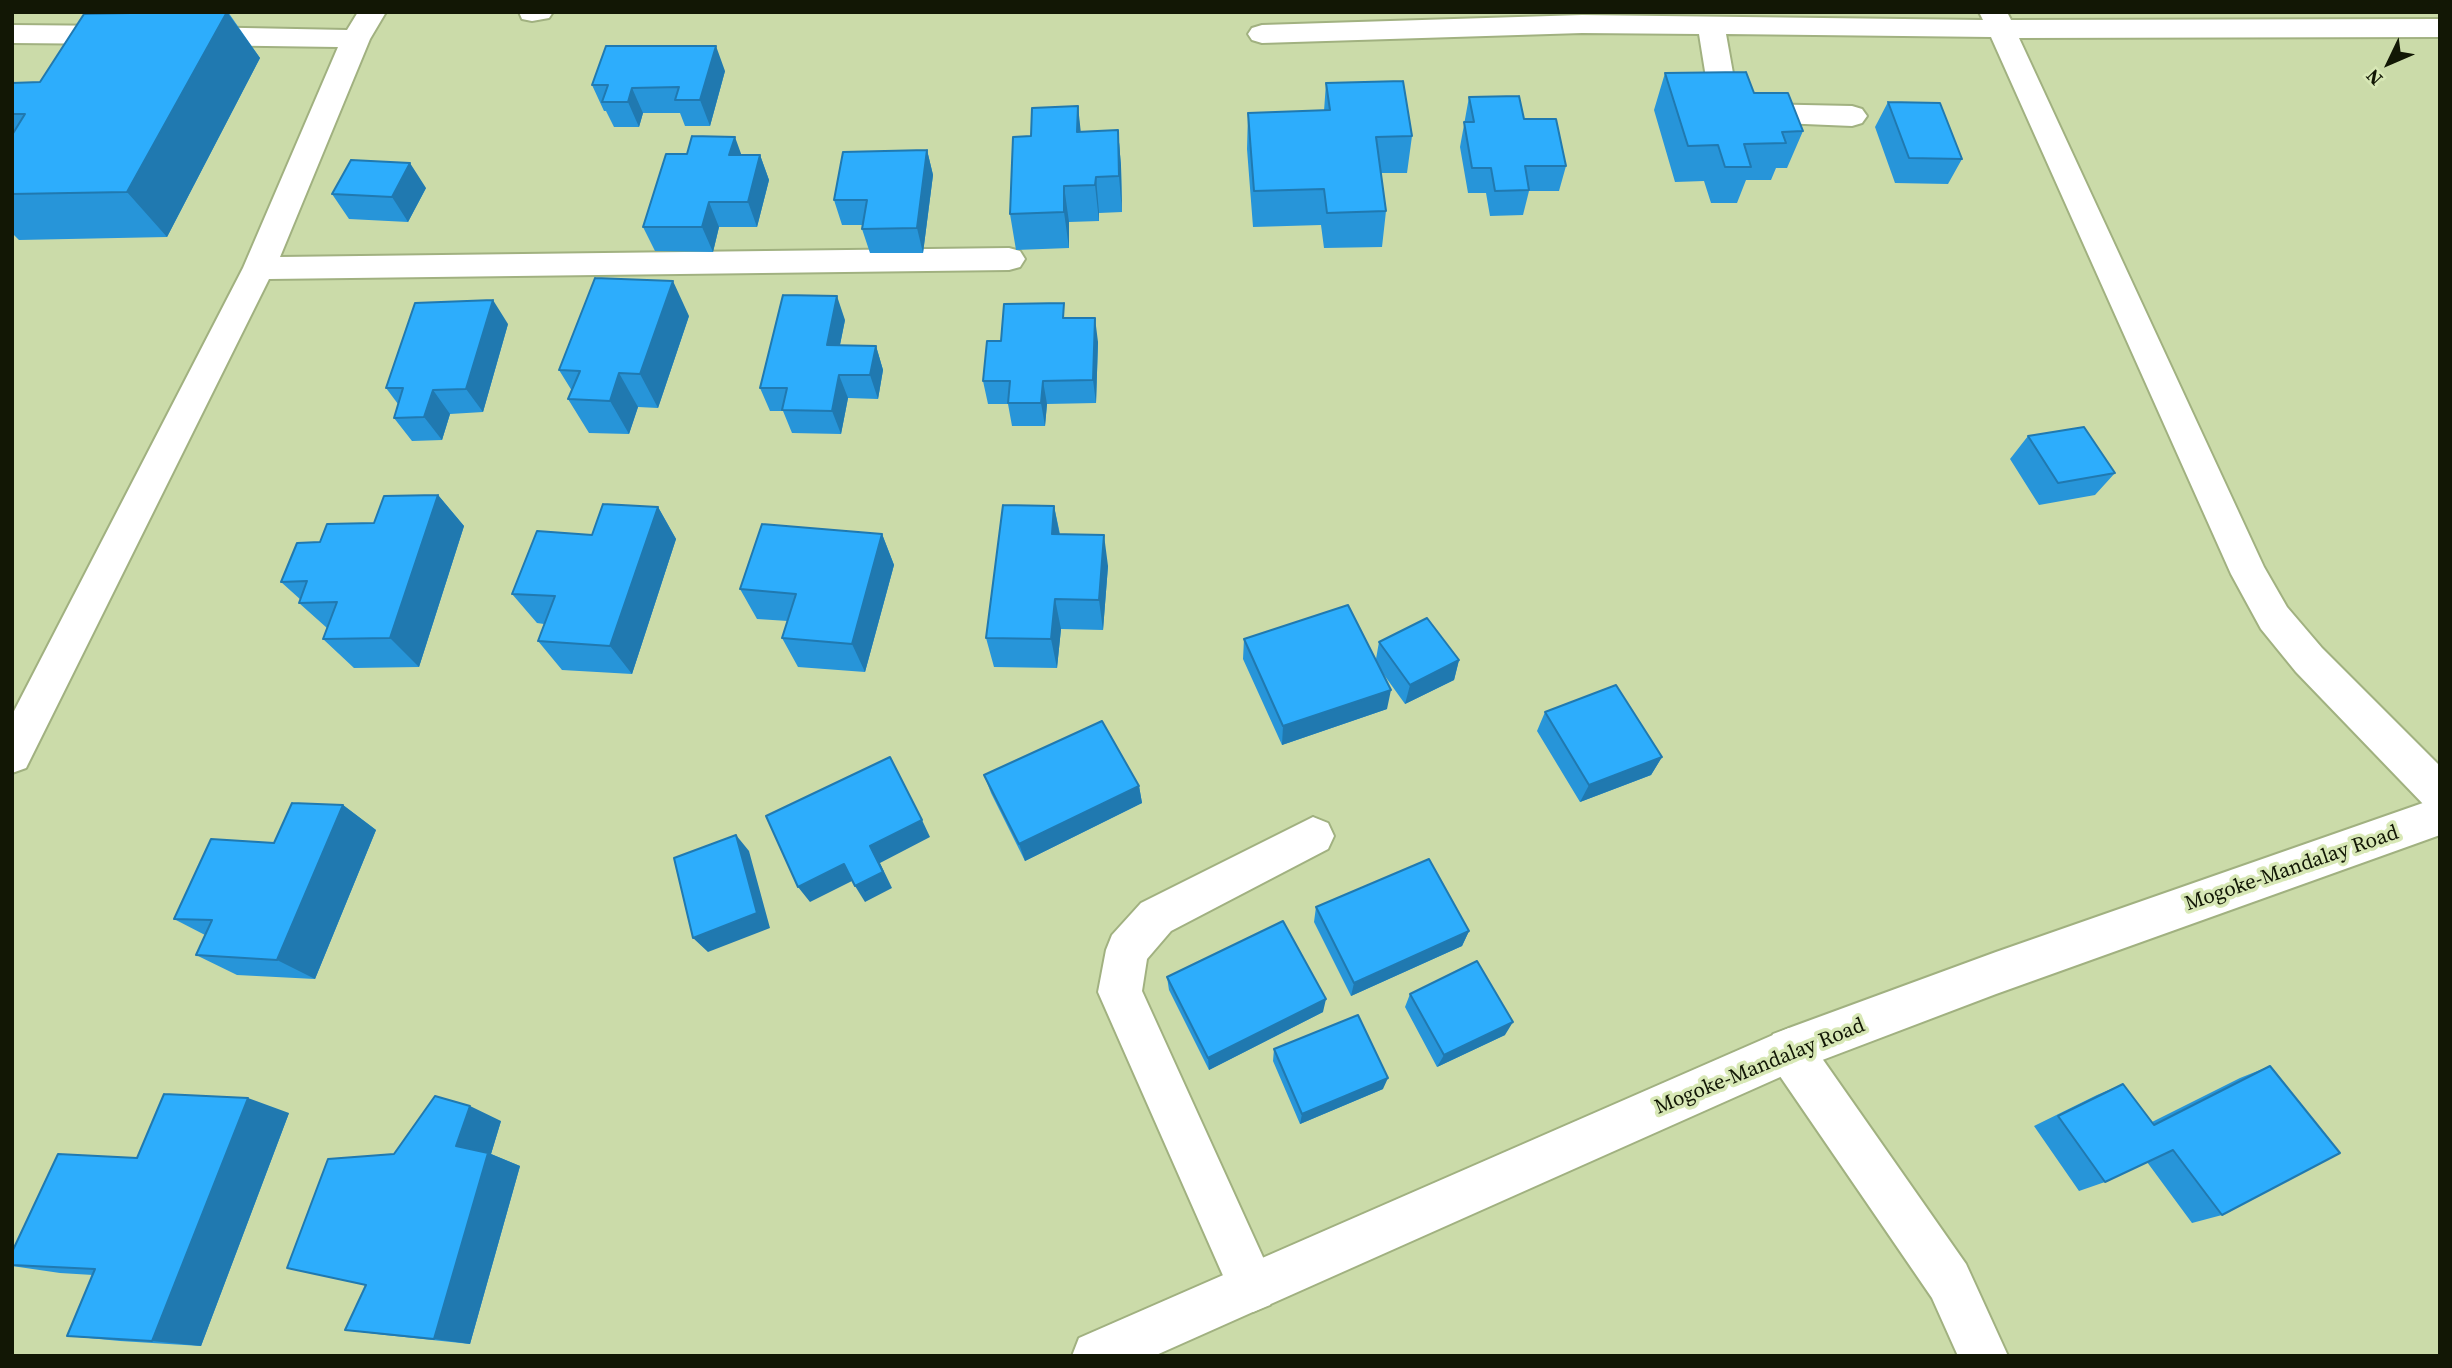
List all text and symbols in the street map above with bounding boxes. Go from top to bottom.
north arrow [2354,28,2424,98]
text: N [2360,64,2388,92]
street label: Mogoke-Mandalay Road [2182,821,2402,917]
street label: Mogoke-Mandalay Road [1651,1013,1869,1121]

